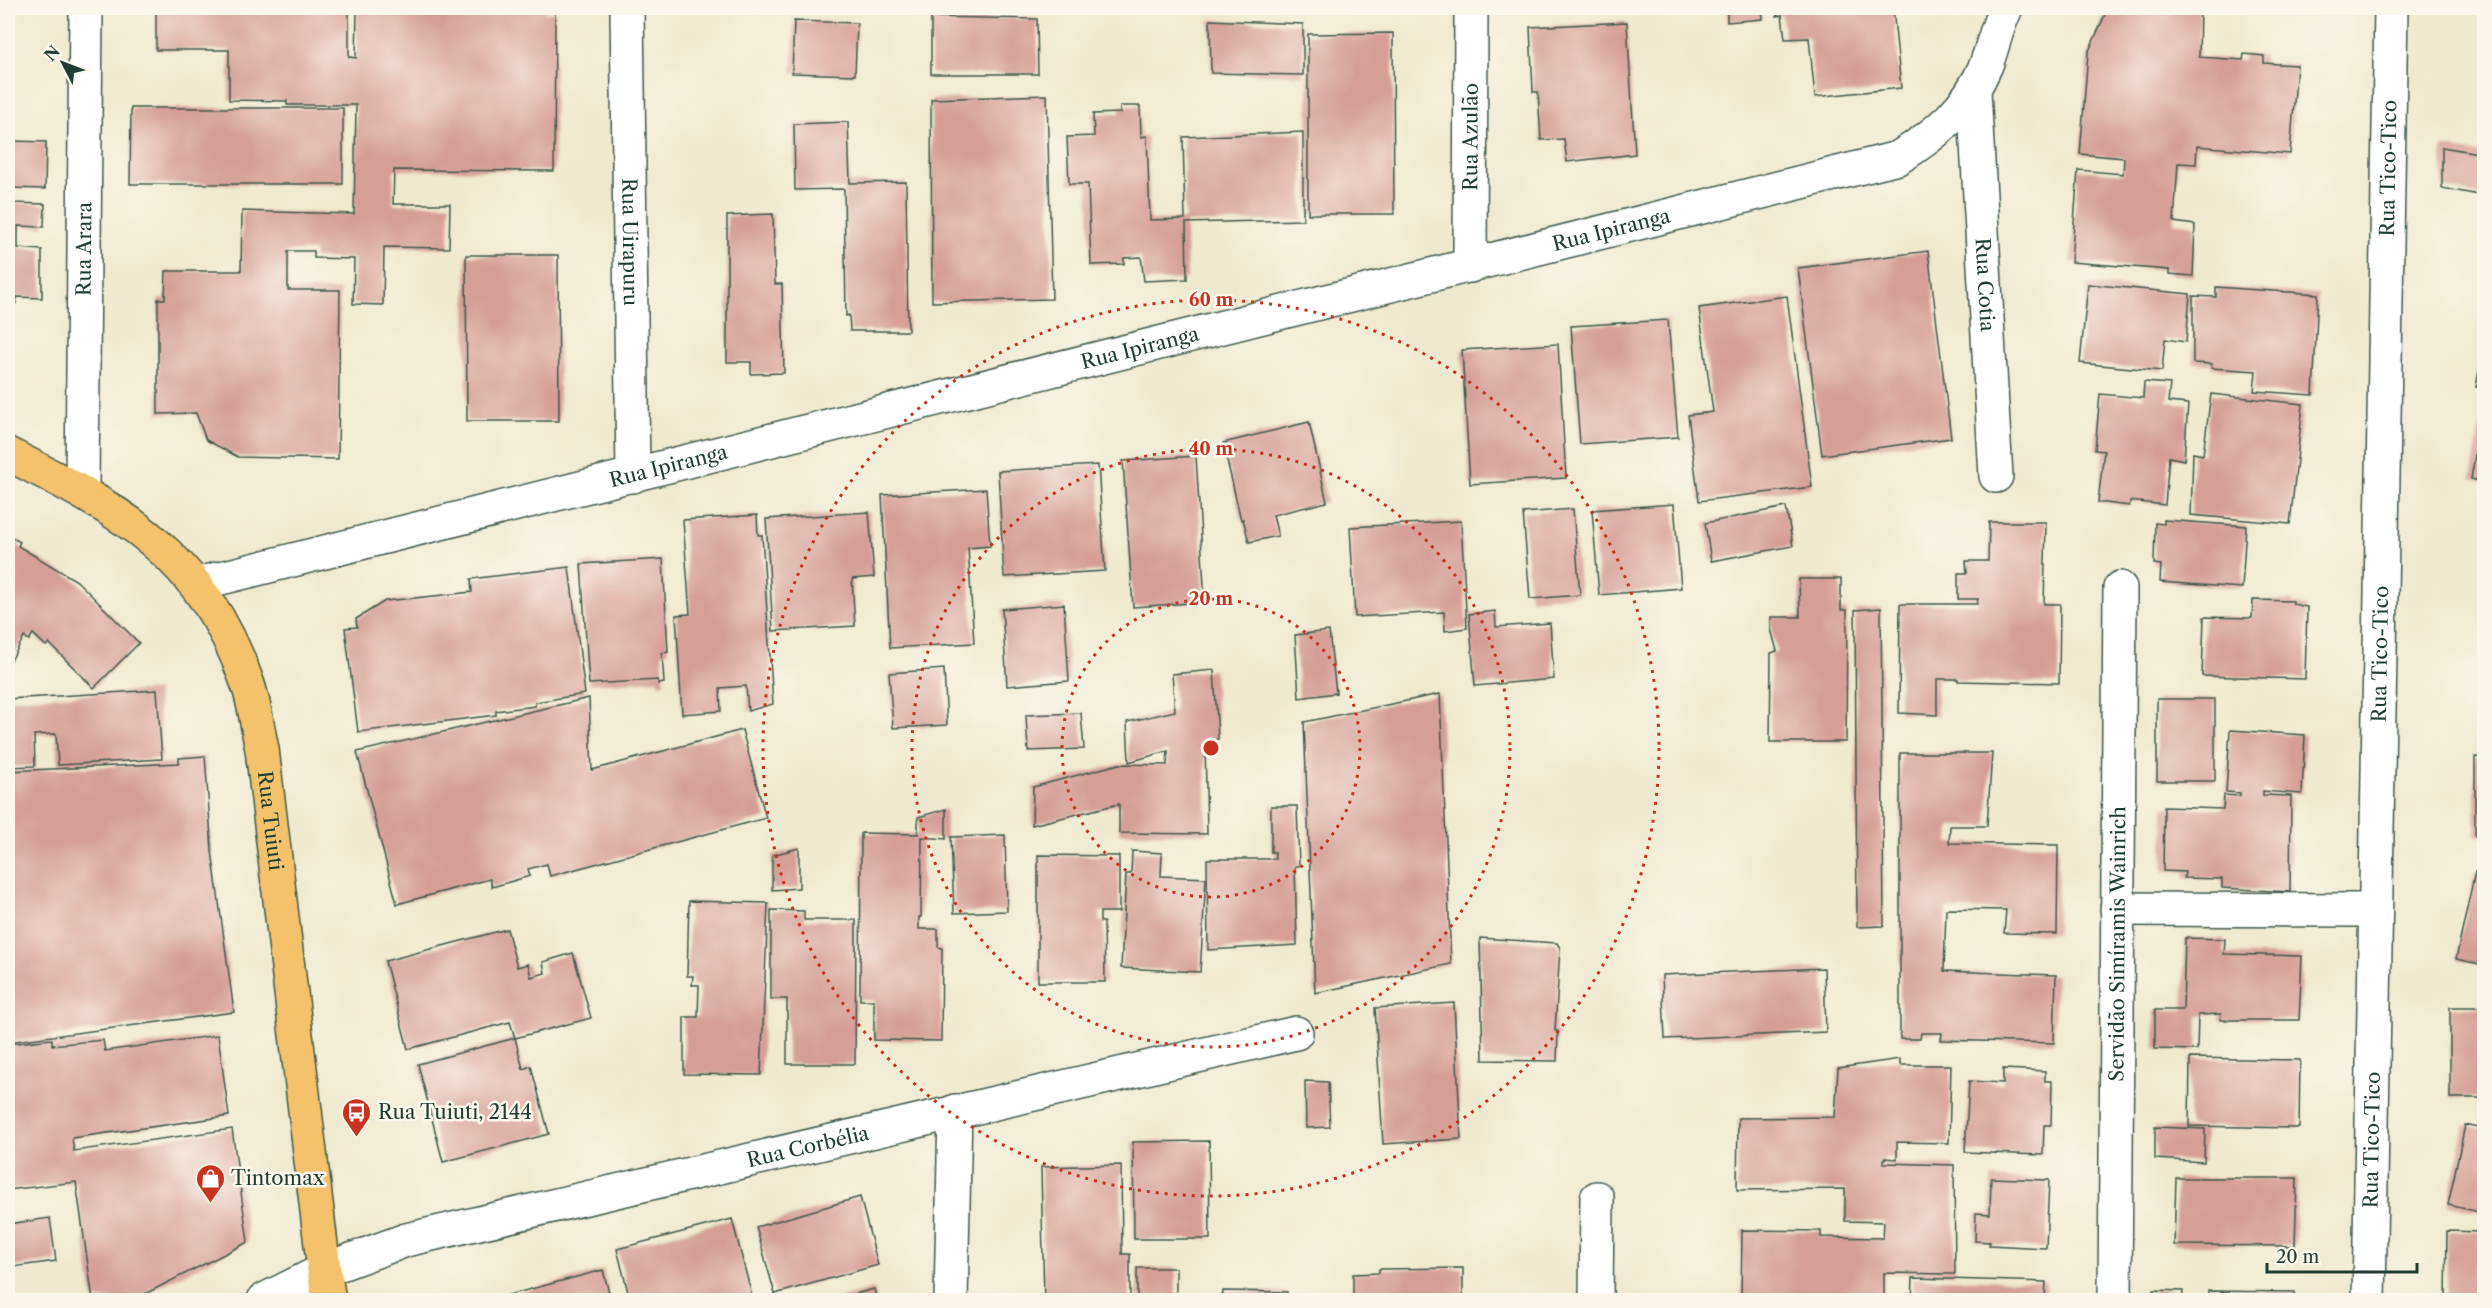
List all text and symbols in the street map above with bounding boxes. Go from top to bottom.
north arrow [33,33,93,93]
text: N [40,41,64,65]
street label: Rua Azulão [1458,83,1483,191]
street label: Rua Tico-Tico [2375,100,2401,237]
street label: Rua Uirapuru [617,178,643,306]
street label: Rua Arara [72,201,96,296]
street label: Rua Ipiranga [1550,203,1673,256]
street label: Rua Cotia [1970,237,2000,333]
text: 60 m [1189,289,1233,311]
street label: Rua Ipiranga [1078,321,1202,374]
text: 40 m [1189,438,1233,460]
street label: Rua Ipiranga [607,440,730,492]
street label: Rua Tico-Tico [2367,585,2393,723]
text: 20 m [1189,588,1233,610]
centre of rings [1201,738,1221,758]
street label: Rua Tuiuti [253,769,288,872]
street label: Servidão Simíramis Wainrich [2105,806,2130,1082]
street label: Rua Tico-Tico [2359,1071,2385,1209]
bus stop icon: Rua Tuiuti, 2144 [341,1096,373,1138]
place label: Rua Tuiuti, 2144 [378,1100,532,1124]
street label: Rua Corbélia [744,1121,872,1172]
shop icon: Tintomax [194,1162,226,1204]
place label: Tintomax [231,1166,325,1190]
scale bar [2267,1236,2417,1274]
text: 20 m [2276,1246,2320,1268]

